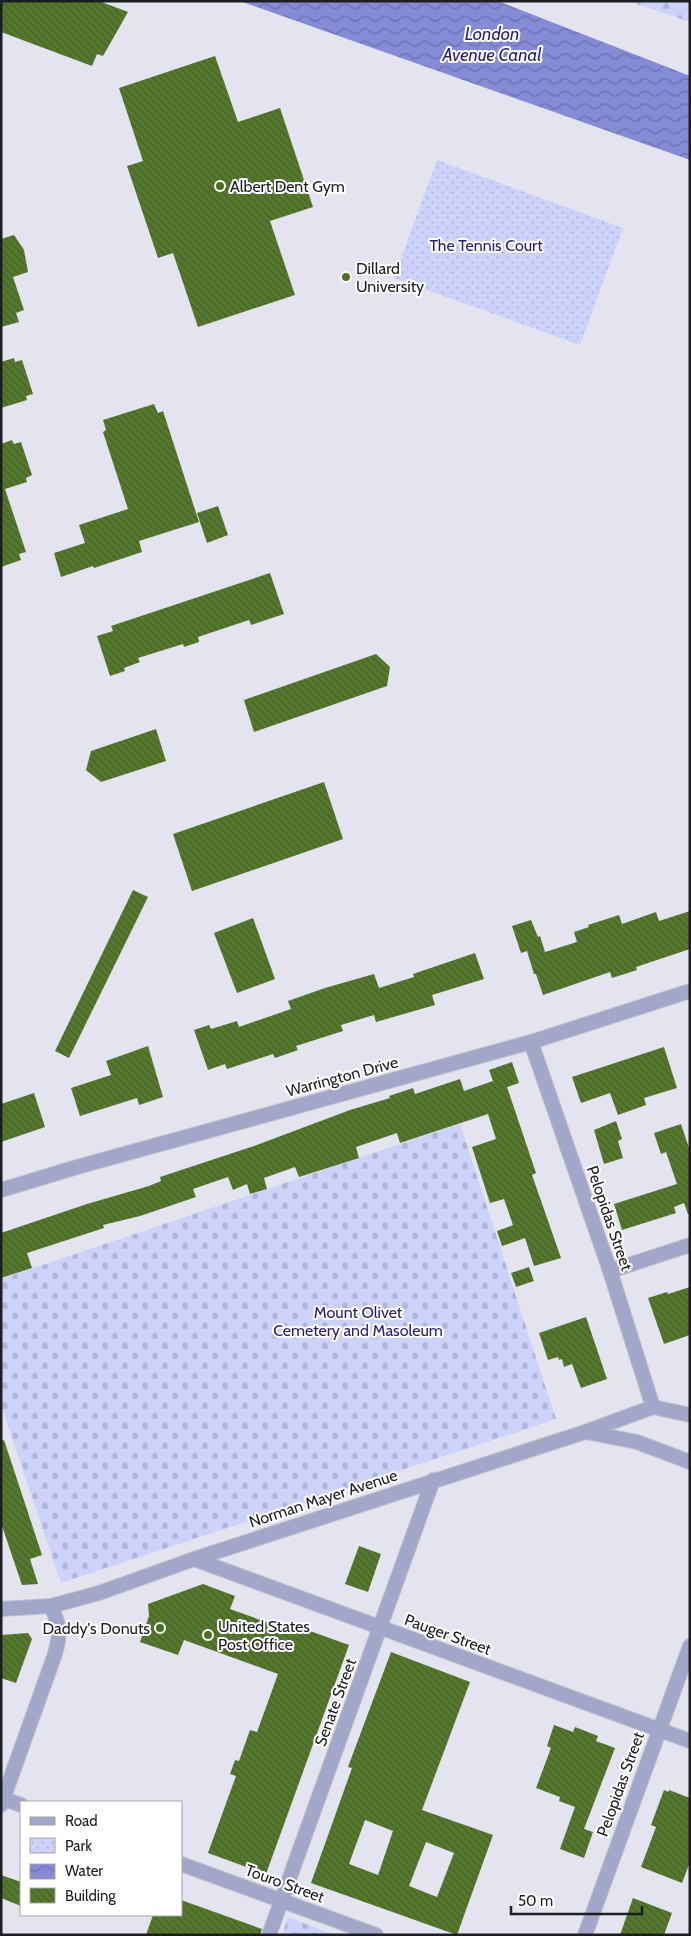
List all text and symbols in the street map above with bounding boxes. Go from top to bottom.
water label: London Avenue Canal [442,23,542,66]
place label: Albert Dent Gym [230,177,345,196]
marker: Albert Dent Gym [214,180,226,192]
park label: The Tennis Court [429,236,543,255]
place label: Dillard University [356,259,424,296]
marker: Dillard University [340,271,352,283]
street label: Warrington Drive [284,1052,400,1101]
street label: Pelopidas Street [583,1163,637,1274]
park label: Mount Olivet Cemetery and Masoleum [273,1303,443,1340]
street label: Norman Mayer Avenue [247,1466,400,1531]
street label: Pauger Street [402,1610,494,1659]
place label: United States Post Office [218,1617,310,1654]
place label: Daddy's Donuts [43,1619,150,1638]
marker: Daddy's Donuts [154,1622,166,1634]
marker: United States Post Office [202,1629,214,1641]
street label: Senate Street [311,1655,360,1749]
street label: Pelopidas Street [593,1729,648,1839]
legend [20,1801,182,1916]
text: Road [65,1812,98,1830]
text: Park [65,1837,92,1855]
street label: Touro Street [243,1860,328,1907]
text: Water [65,1862,103,1880]
scale bar [511,1884,642,1916]
text: Building [65,1887,116,1905]
text: 50 m [518,1892,553,1910]

